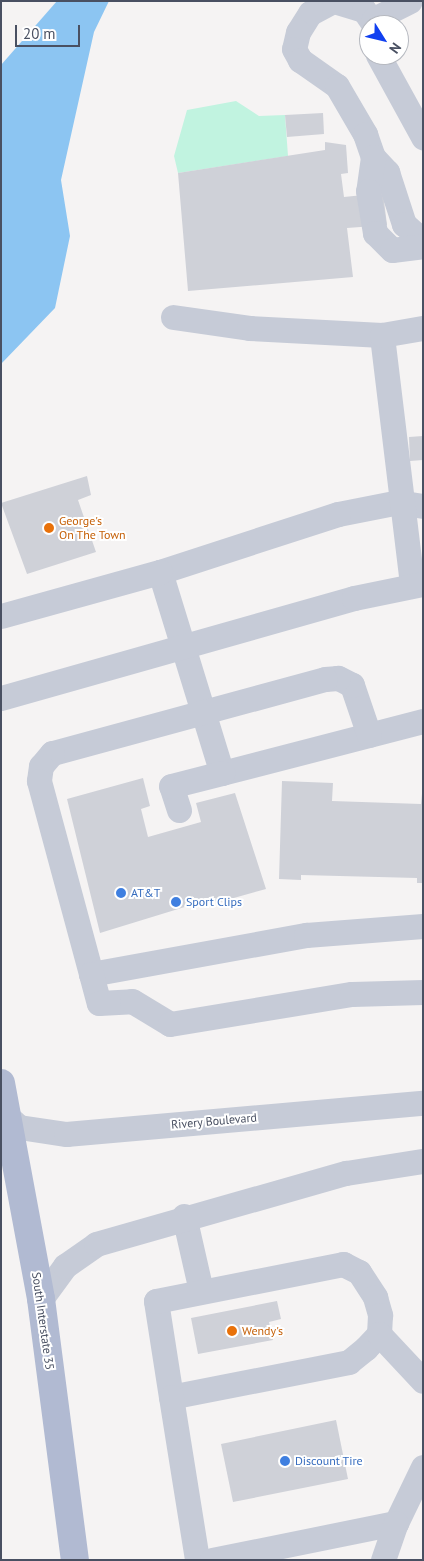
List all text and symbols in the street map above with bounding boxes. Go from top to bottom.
scale bar [18,15,82,47]
north arrow [359,15,409,65]
text: 20 m [23,24,56,43]
text: N [385,39,405,57]
place label: George's On The Town [59,514,126,542]
marker: George's On The Town [43,522,55,534]
place label: AT&T [131,886,160,900]
marker: AT&T [115,887,127,899]
place label: Sport Clips [186,895,242,909]
marker: Sport Clips [170,896,182,908]
street label: Rivery Boulevard [170,1110,258,1132]
street label: South Interstate 35 [29,1271,57,1371]
place label: Wendy's [242,1324,283,1338]
marker: Wendy's [226,1325,238,1337]
place label: Discount Tire [295,1454,363,1468]
marker: Discount Tire [279,1455,291,1467]

